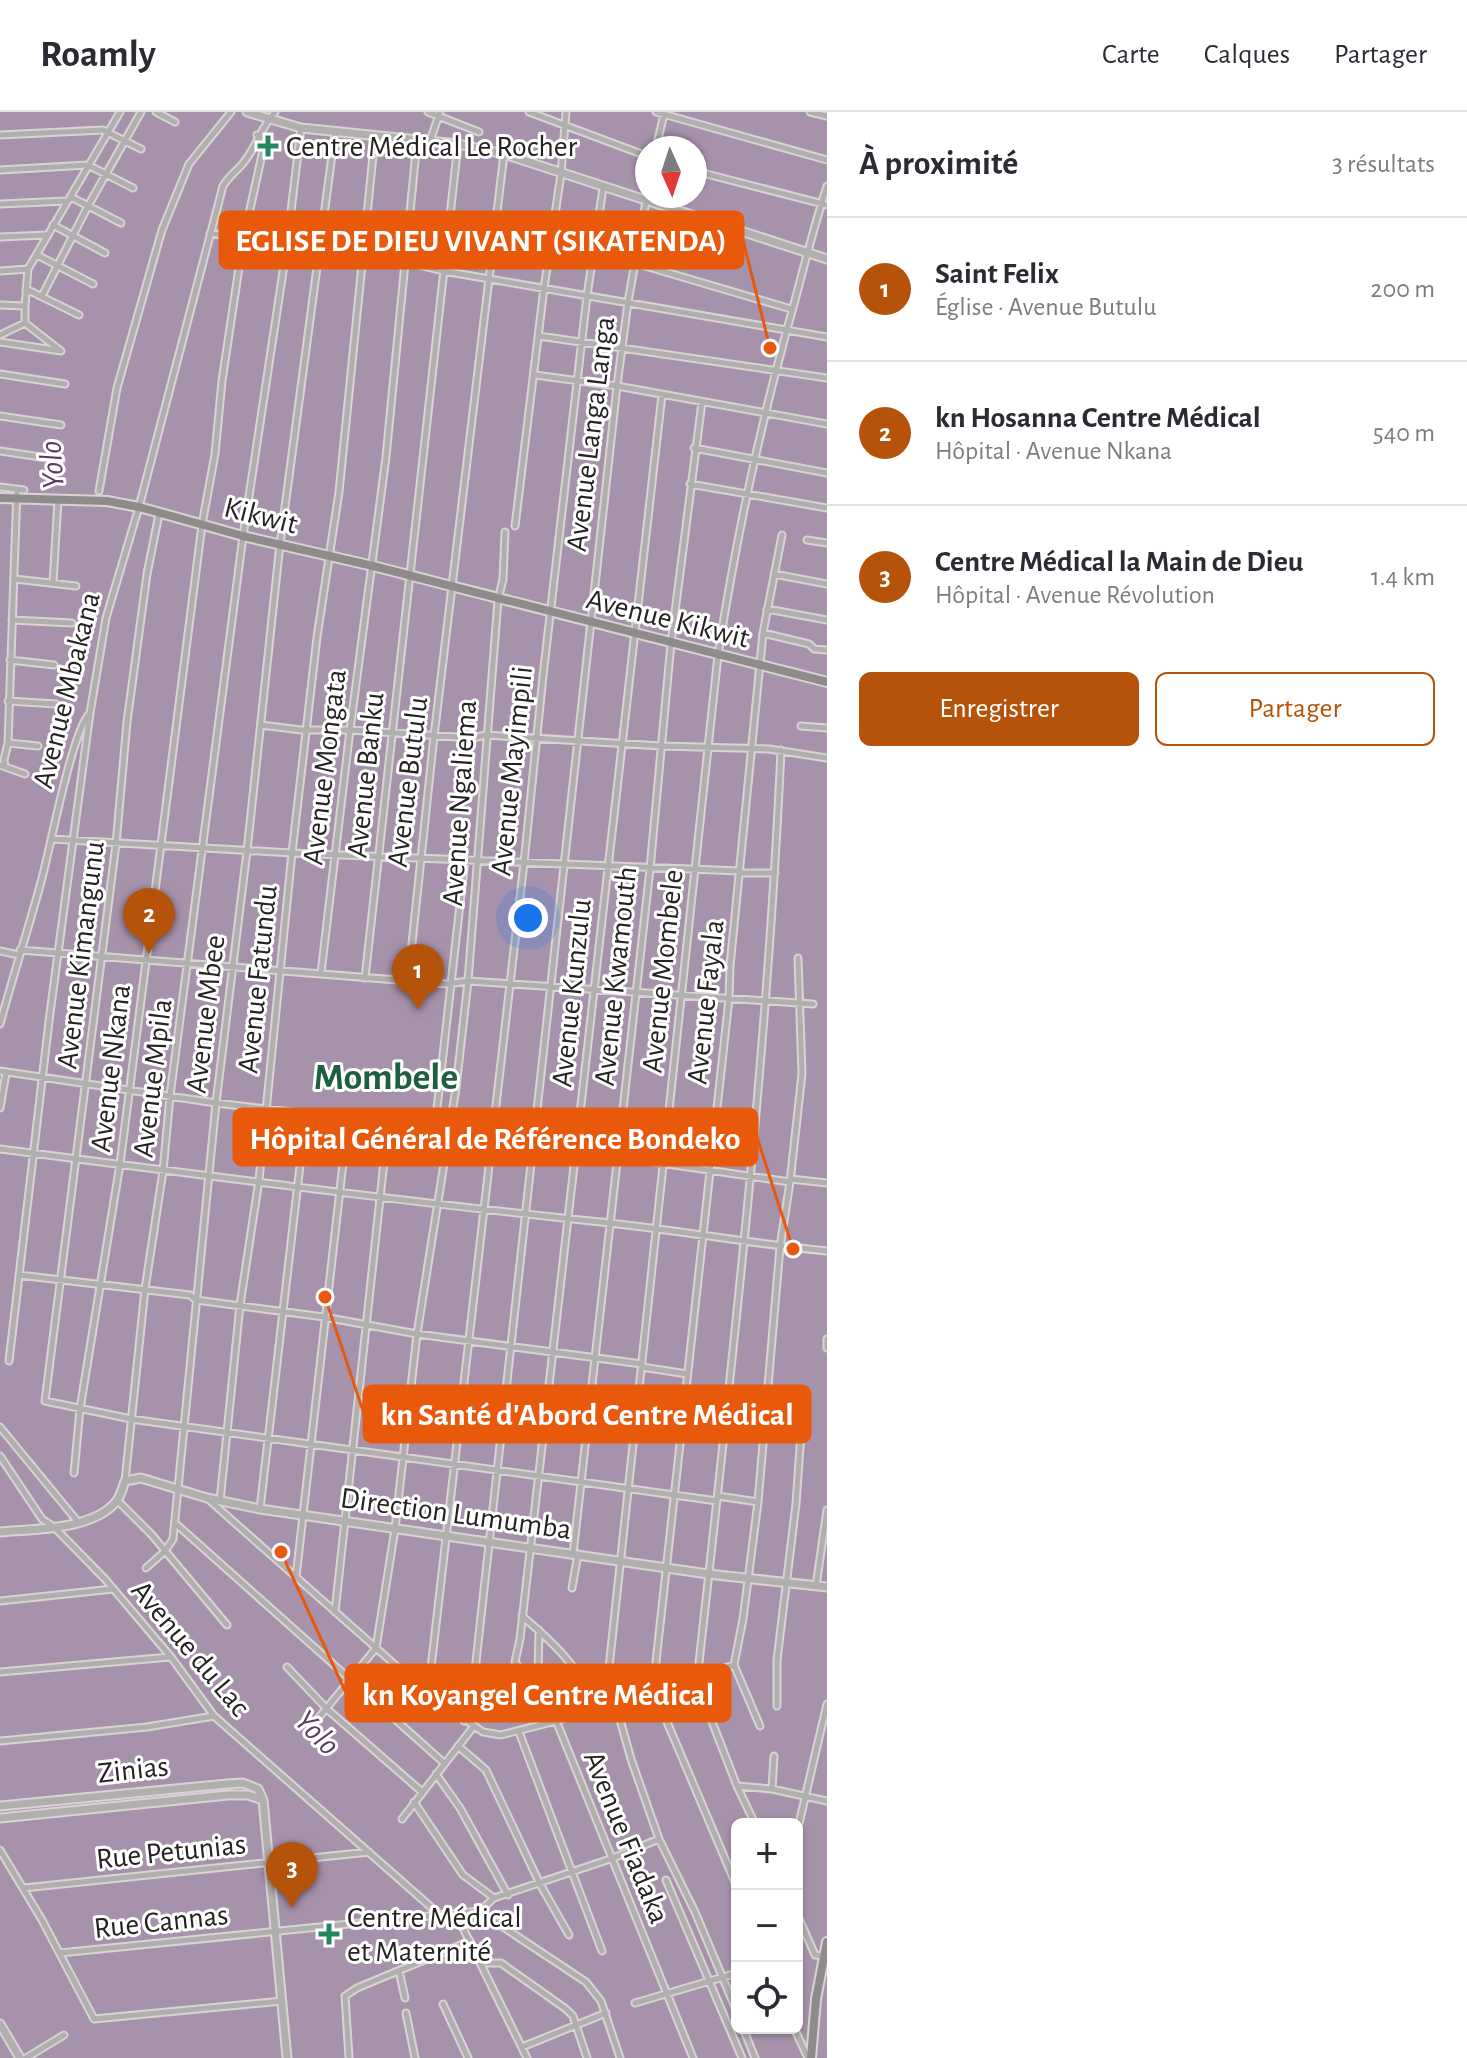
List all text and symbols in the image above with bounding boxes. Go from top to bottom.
text: Roamly [40,36,156,74]
text: Carte [1102,41,1160,69]
text: Calques [1204,41,1290,69]
text: Partager [1334,41,1427,69]
place label: Centre Médical Le Rocher [286,132,578,162]
marker: Centre Médical Le Rocher [257,135,279,157]
north arrow [635,136,707,208]
text: À proximité [859,147,1018,181]
text: 3 résultats [1332,151,1435,177]
callout: EGLISE DE DIEU VIVANT (SIKATENDA) [220,212,743,268]
text: EGLISE DE DIEU VIVANT (SIKATENDA) [235,225,727,257]
text: Saint Felix [935,259,1059,289]
text: 1 [880,276,890,302]
text: 200 m [1371,276,1435,302]
text: Église · Avenue Butulu [935,294,1157,320]
street label: Avenue Langa Langa [562,315,620,553]
text: kn Hosanna Centre Médical [935,403,1261,433]
text: 2 [879,420,891,446]
text: 540 m [1373,420,1435,446]
text: Hôpital · Avenue Nkana [935,438,1172,464]
water label: Yolo [34,440,70,490]
street label: Kikwit [221,492,301,540]
text: Centre Médical la Main de Dieu [935,547,1304,577]
text: 3 [879,564,891,590]
text: 1.4 km [1371,564,1435,590]
text: Hôpital · Avenue Révolution [935,582,1215,608]
street label: Avenue Kikwit [583,584,753,654]
street label: Avenue Mbakana [28,589,106,792]
street label: Avenue Mayimpili [486,665,538,877]
street label: Avenue Mongata [298,668,352,867]
button: Enregistrer [859,672,1139,746]
button: Partager [1155,672,1435,746]
street label: Avenue Banku [342,691,390,859]
street label: Avenue Butulu [383,695,433,869]
street label: Avenue Ngaliema [438,699,482,907]
street label: Avenue Kimangunu [52,839,110,1071]
street label: Avenue Kwamouth [590,865,642,1087]
street label: Avenue Mombele [637,868,689,1074]
street label: Avenue Fatundu [233,883,283,1075]
pin: 2 [123,888,175,954]
street label: Avenue Kunzulu [547,897,597,1089]
your location [508,898,548,938]
street label: Avenue Fayala [682,918,730,1086]
street label: Avenue Mbee [181,933,231,1095]
pin: 1 [392,944,444,1010]
street label: Avenue Nkana [86,983,136,1154]
street label: Avenue Mpila [128,997,178,1159]
district label: Mombele [314,1059,458,1097]
callout: Hôpital Général de Référence Bondeko [234,1109,757,1165]
text: Hôpital Général de Référence Bondeko [249,1123,741,1155]
callout: kn Santé d'Abord Centre Médical [364,1386,810,1442]
text: kn Santé d'Abord Centre Médical [380,1399,794,1431]
street label: Direction Lumumba [338,1483,573,1545]
street label: Avenue du Lac [125,1575,255,1722]
callout: kn Koyangel Centre Médical [346,1665,730,1721]
text: kn Koyangel Centre Médical [362,1679,714,1711]
water label: Yolo [289,1704,346,1761]
street label: Avenue Fiadaka [578,1747,674,1928]
street label: Zinias [96,1751,170,1789]
map controls [731,1818,803,2034]
button: + [731,1818,803,1890]
street label: Rue Petunias [95,1829,248,1875]
pin: 3 [266,1842,318,1908]
button: − [731,1890,803,1962]
street label: Rue Cannas [92,1900,230,1944]
place label: Centre Médical et Maternité [347,1903,522,1967]
marker: Centre Médical et Maternité [318,1923,340,1945]
button: locate [731,1962,803,2034]

